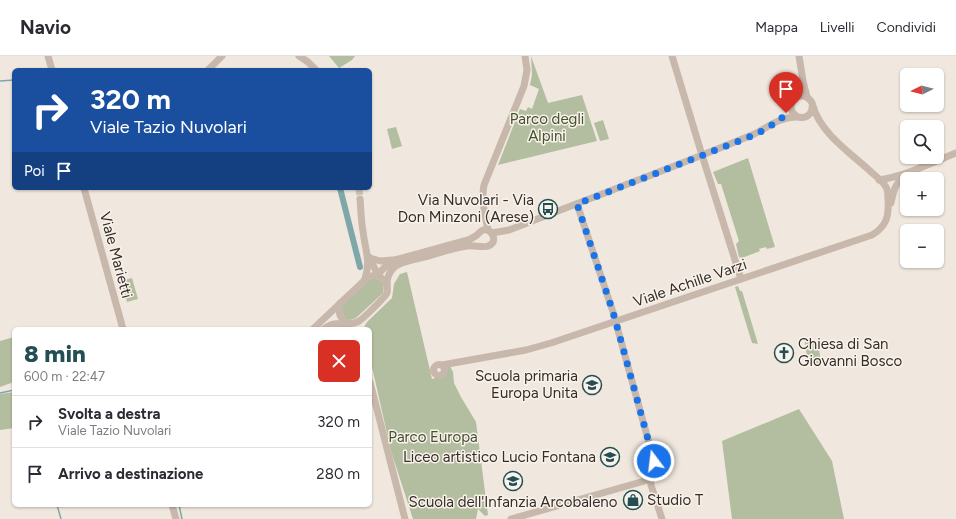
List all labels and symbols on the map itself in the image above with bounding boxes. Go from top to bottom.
north arrow [900,68,944,112]
pin [769,72,803,113]
park label: Parco degli Alpini [510,110,584,145]
place label: Via Nuvolari - Via Don Minzoni (Arese) [398,191,534,226]
bus stop icon: Via Nuvolari - Via Don Minzoni (Arese) [537,198,559,220]
street label: Viale Marietti [96,210,136,300]
street label: Viale Achille Varzi [631,255,749,311]
place label: Chiesa di San Giovanni Bosco [798,335,903,370]
church icon: Chiesa di San Giovanni Bosco [773,342,795,364]
place label: Scuola primaria Europa Unita [475,367,578,402]
school or university icon: Scuola primaria Europa Unita [581,374,603,396]
park label: Parco Europa [388,428,478,446]
position arrow [633,440,675,482]
school or university icon: Liceo artistico Lucio Fontana [599,446,621,468]
place label: Liceo artistico Lucio Fontana [403,448,596,466]
school or university icon: Scuola dell'Infanzia Arcobaleno [502,470,524,492]
shop icon: Studio T [622,489,644,511]
place label: Studio T [647,491,704,509]
place label: Scuola dell'Infanzia Arcobaleno [409,493,618,511]

